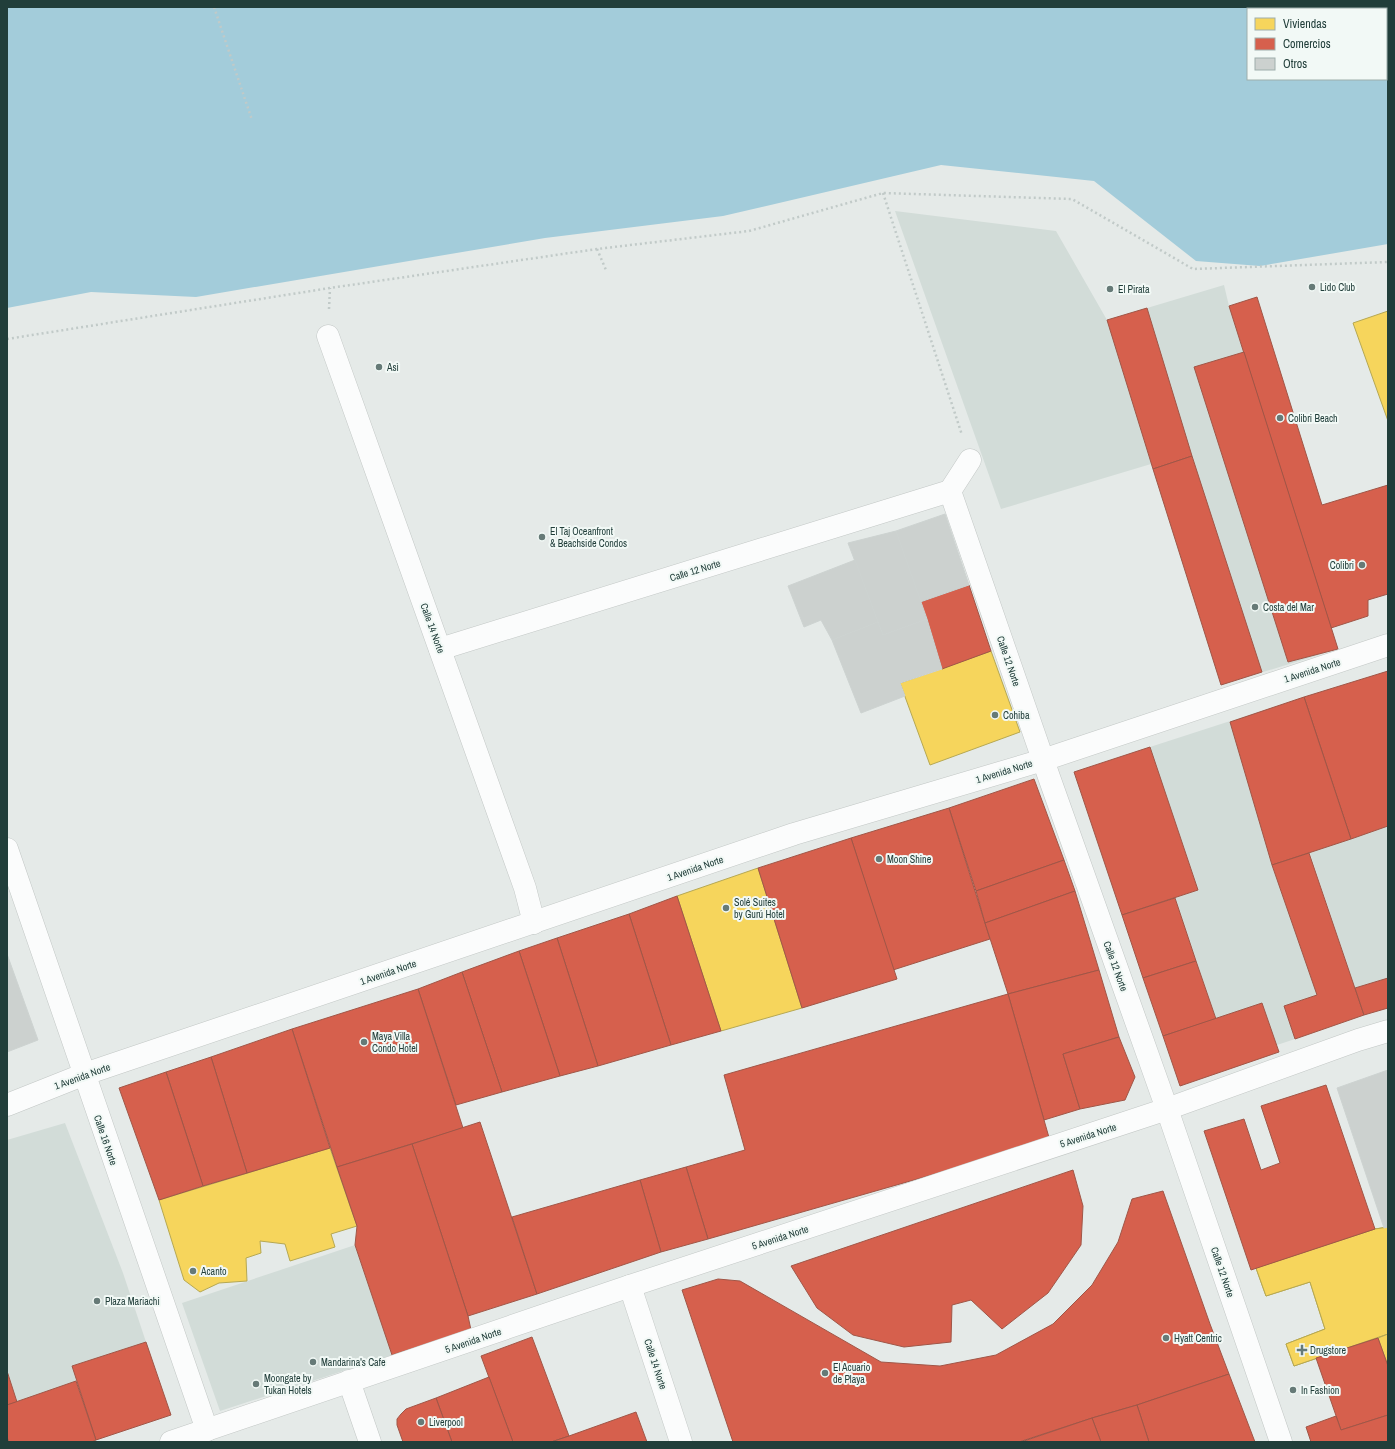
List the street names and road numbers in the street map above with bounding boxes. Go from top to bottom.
street label: Calle 12 Norte [668,556,723,584]
street label: Calle 14 Norte [417,601,448,655]
street label: Calle 12 Norte [994,634,1023,688]
street label: 1 Avenida Norte [1282,655,1342,686]
street label: 1 Avenida Norte [974,757,1035,786]
street label: 1 Avenida Norte [665,853,725,884]
street label: Calle 12 Norte [1100,939,1131,993]
street label: 1 Avenida Norte [358,957,418,988]
street label: 1 Avenida Norte [52,1060,112,1093]
street label: Calle 16 Norte [91,1113,120,1167]
street label: 5 Avenida Norte [1058,1120,1118,1151]
street label: 5 Avenida Norte [750,1222,810,1253]
street label: Calle 12 Norte [1208,1245,1237,1299]
street label: 5 Avenida Norte [443,1325,503,1356]
street label: Calle 14 Norte [641,1337,670,1391]

